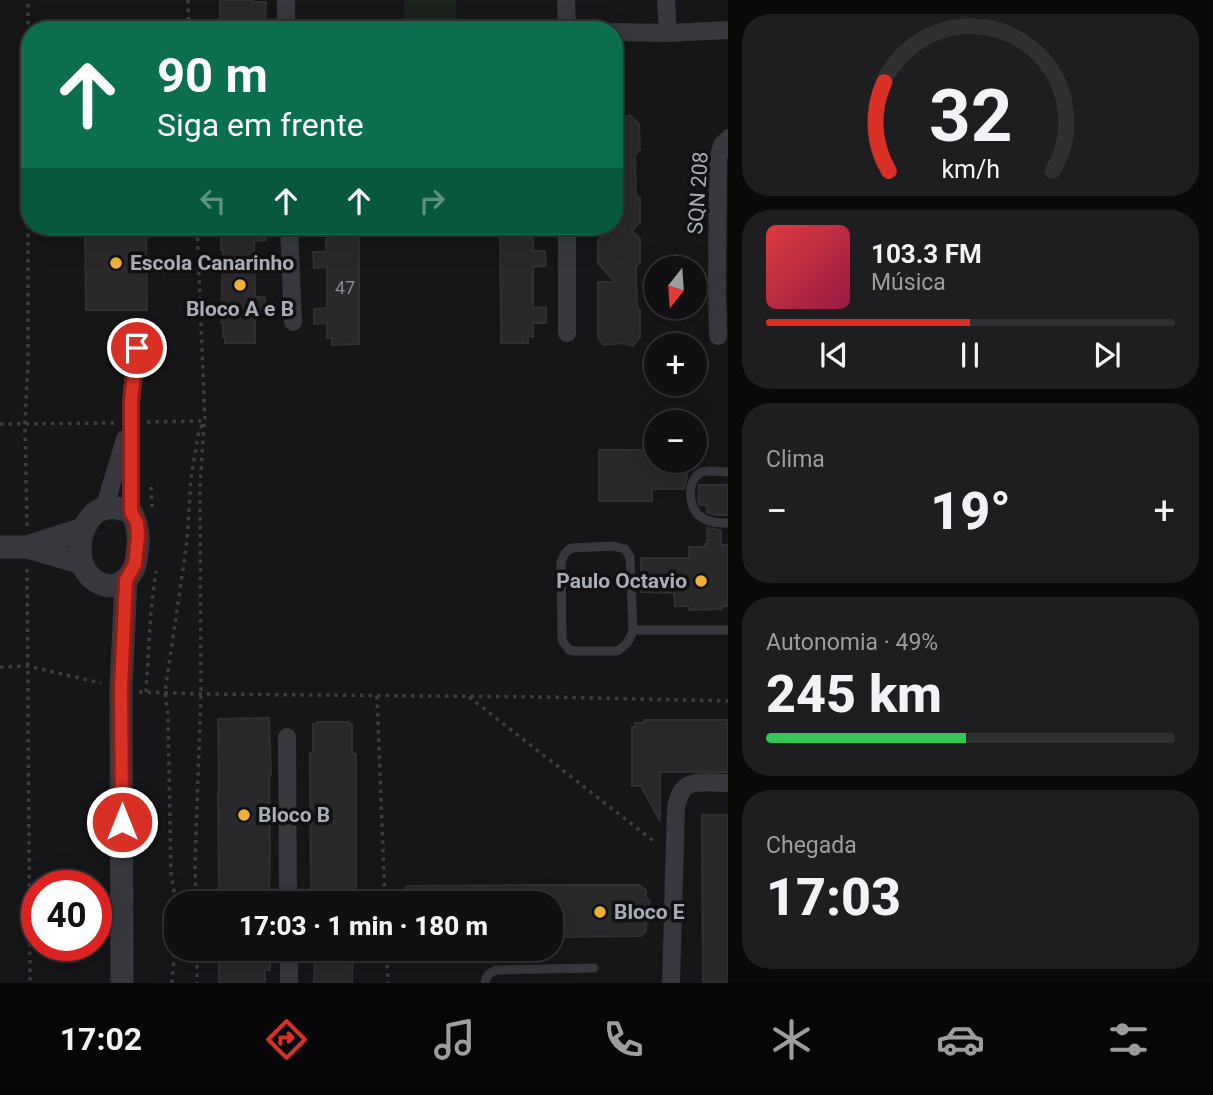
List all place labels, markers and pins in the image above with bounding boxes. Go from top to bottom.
place label: Escola Canarinho [130,251,294,275]
marker: Escola Canarinho [108,255,124,271]
marker: Bloco A e B [232,277,248,293]
place label: Bloco A e B [186,297,294,321]
pin [107,318,167,378]
place label: Paulo Octavio [556,569,687,593]
marker: Paulo Octavio [693,573,709,589]
place label: Bloco B [258,803,330,827]
marker: Bloco B [236,807,252,823]
place label: Bloco E [614,900,685,924]
marker: Bloco E [592,904,608,920]

